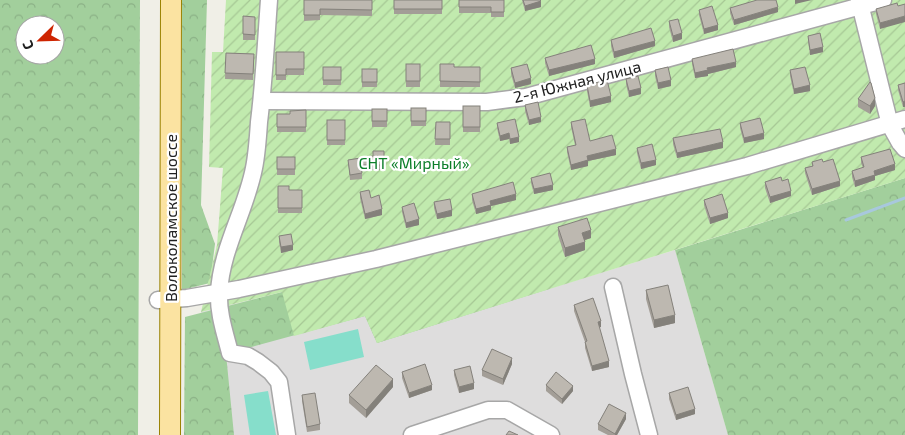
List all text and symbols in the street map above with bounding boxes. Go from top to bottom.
north arrow [15,15,65,65]
text: С [18,38,37,52]
street label: 2-я Южная улица [511,56,643,107]
street label: Волоколамское шоссе [161,134,180,302]
park label: СНТ «Мирный» [358,153,470,172]

